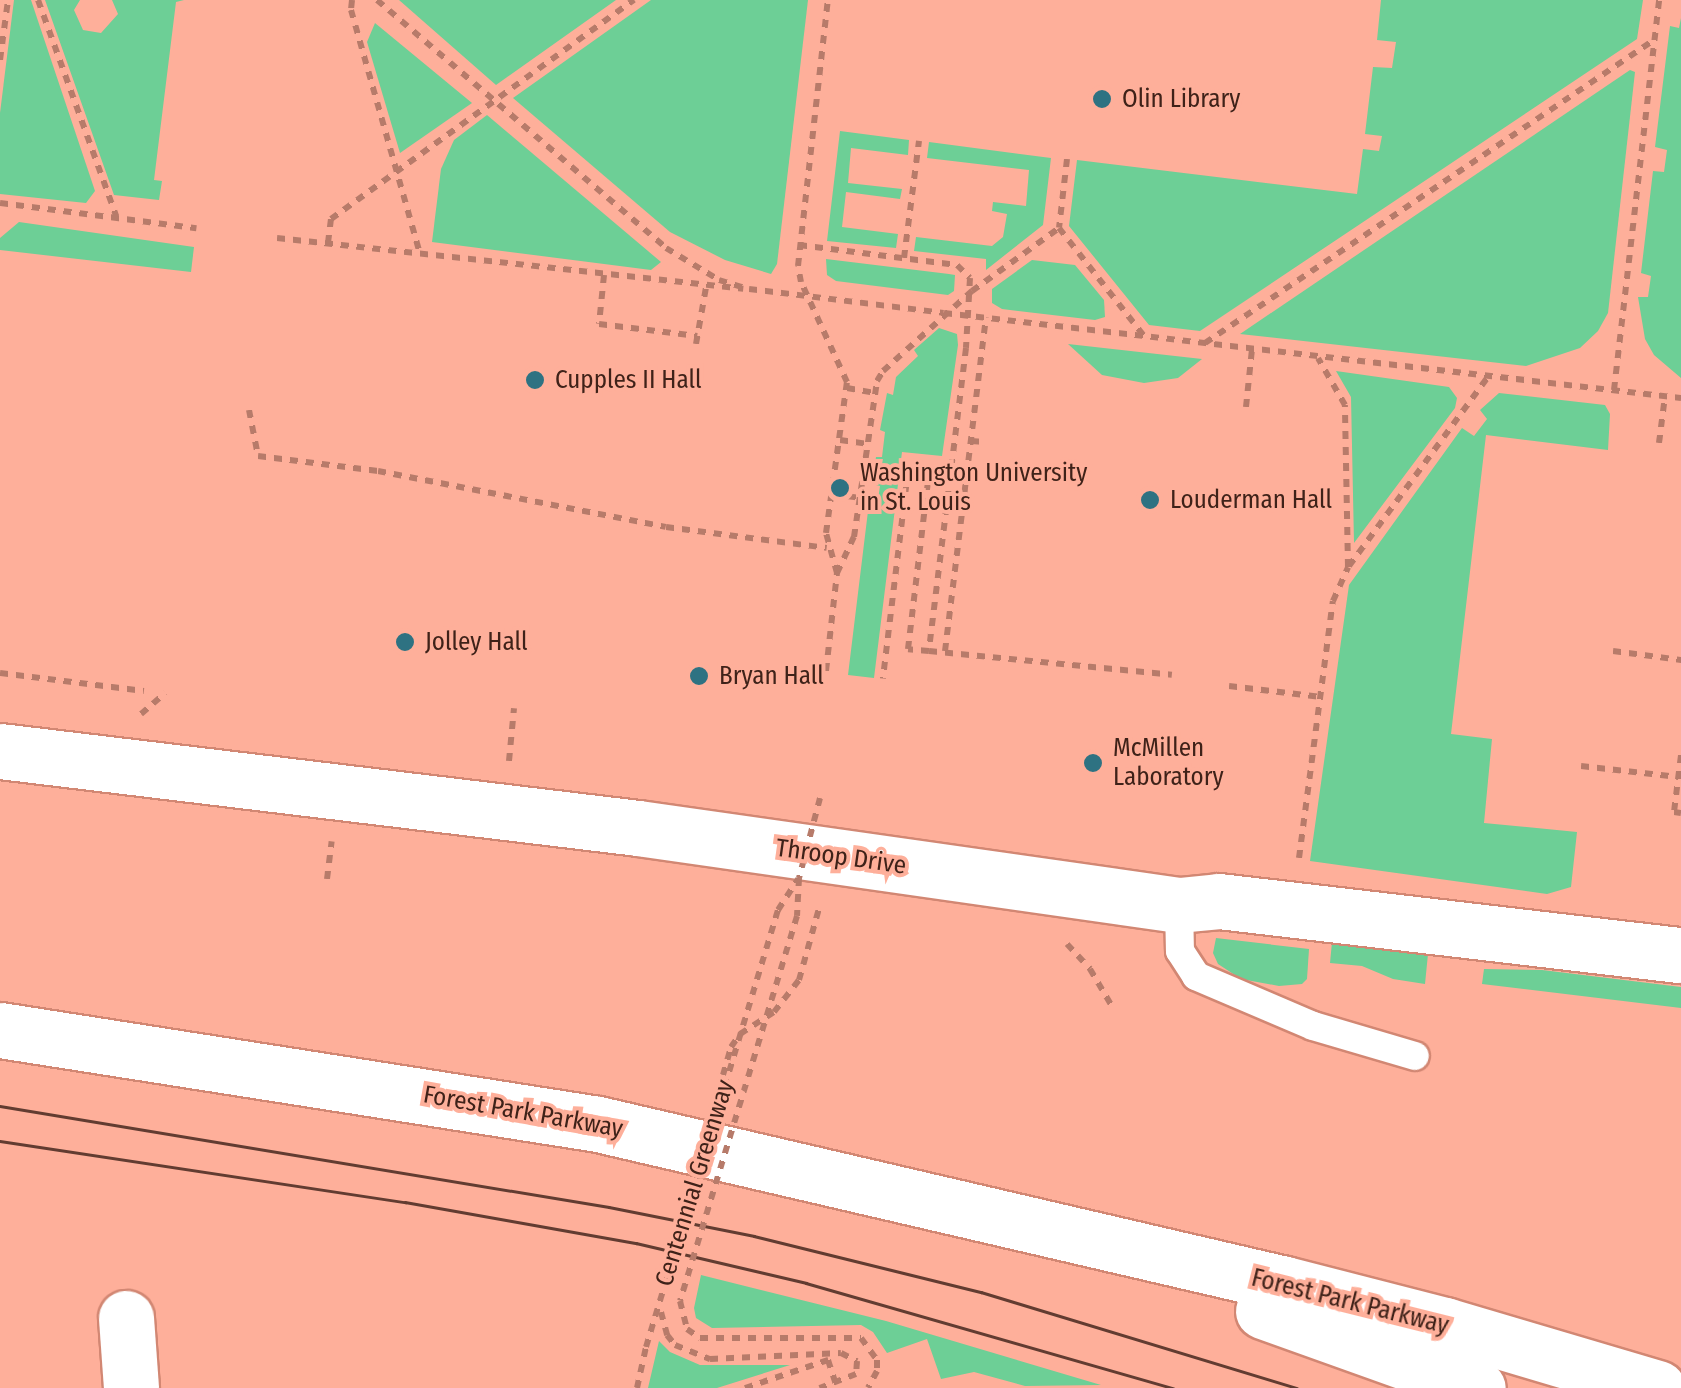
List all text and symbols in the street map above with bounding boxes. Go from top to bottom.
place label: Olin Library [1122,84,1240,114]
marker: Olin Library [1091,88,1113,110]
place label: Cupples II Hall [555,365,702,395]
marker: Cupples II Hall [524,369,546,391]
place label: Washington University in St. Louis [860,459,1087,518]
marker: Washington University in St. Louis [829,477,851,499]
place label: Louderman Hall [1170,485,1332,515]
marker: Louderman Hall [1139,489,1161,511]
place label: Jolley Hall [425,627,528,657]
marker: Jolley Hall [394,631,416,653]
place label: Bryan Hall [719,661,824,691]
marker: Bryan Hall [688,665,710,687]
place label: McMillen Laboratory [1113,734,1224,793]
marker: McMillen Laboratory [1082,752,1104,774]
street label: Throop Drive [774,833,908,881]
street label: Centennial Greenway [649,1076,741,1290]
street label: Forest Park Parkway [421,1080,625,1144]
street label: Forest Park Parkway [1248,1263,1452,1341]

